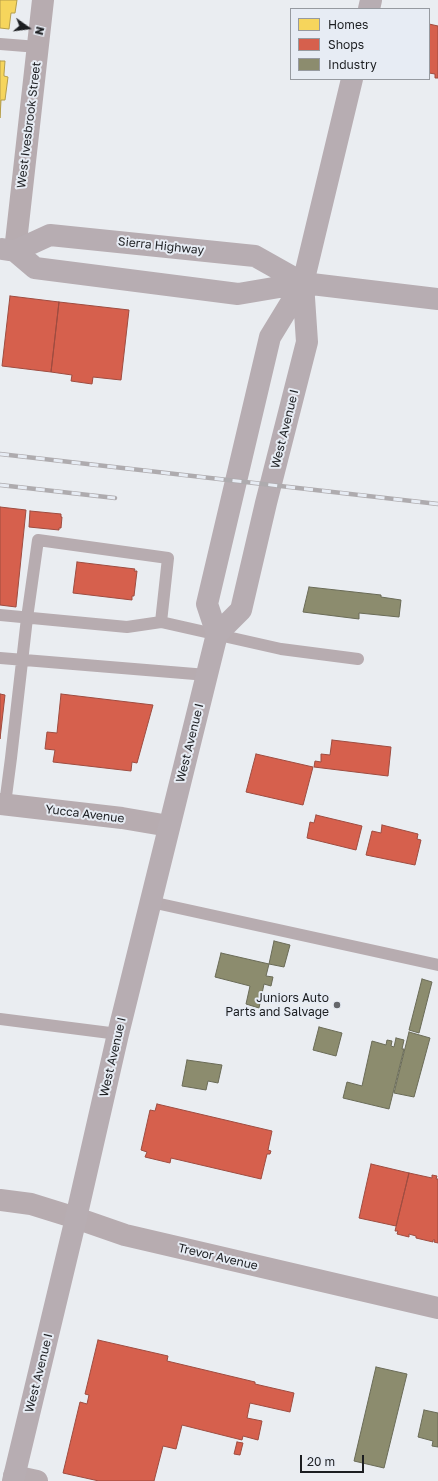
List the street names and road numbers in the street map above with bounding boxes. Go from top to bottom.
street label: West Ivesbrook Street [14,61,44,189]
street label: Sierra Highway [117,234,205,258]
street label: West Avenue I [268,388,302,470]
street label: West Avenue I [173,702,207,784]
street label: Yucca Avenue [45,802,125,826]
street label: West Avenue I [97,1016,129,1098]
street label: Trevor Avenue [177,1241,259,1273]
street label: West Avenue I [22,1332,56,1414]

